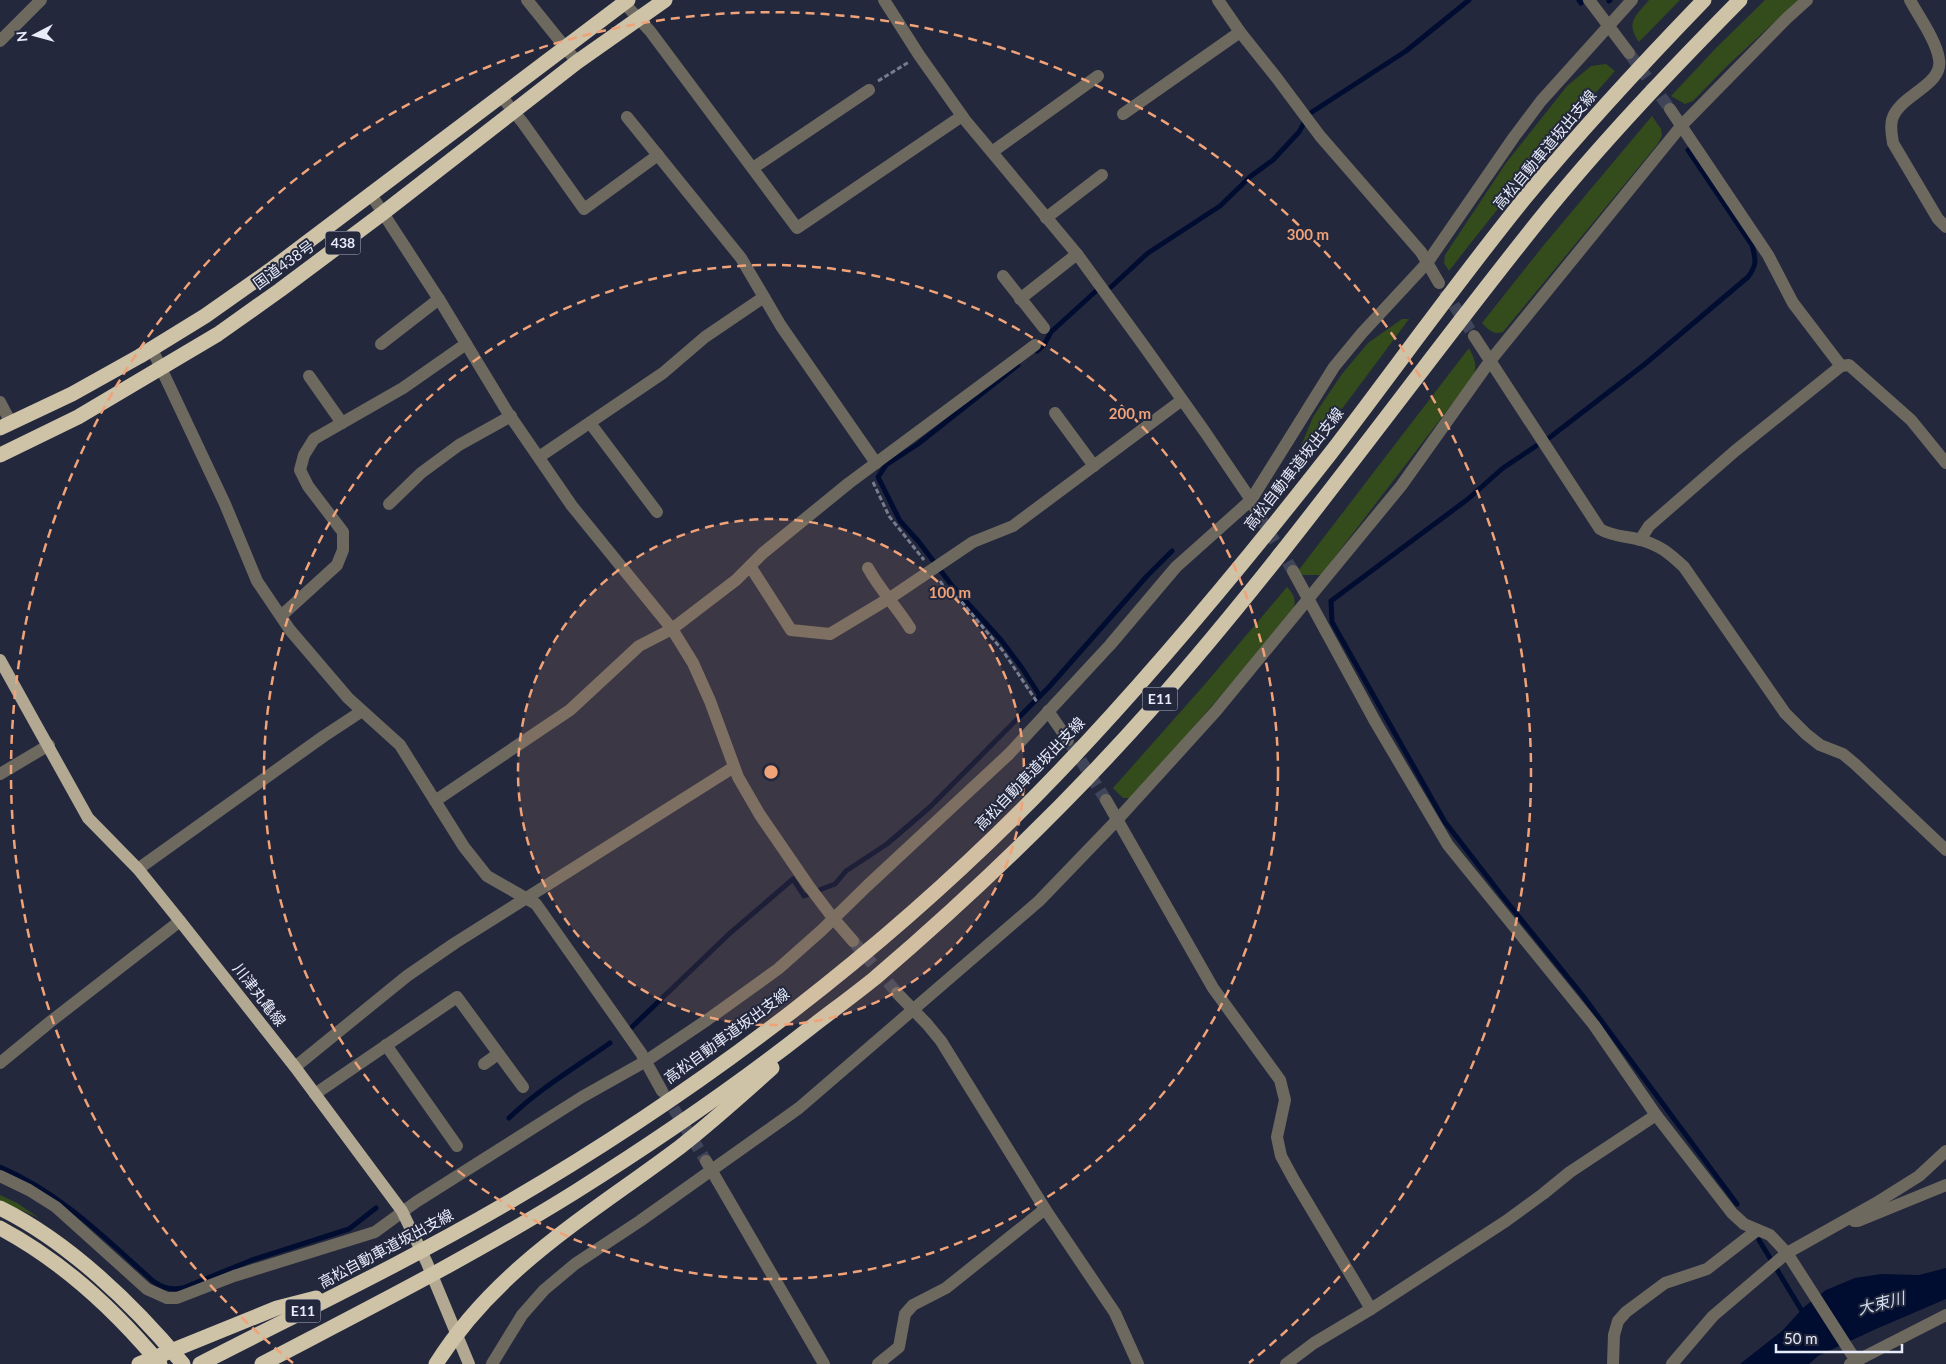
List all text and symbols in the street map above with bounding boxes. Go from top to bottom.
north arrow [10,10,60,60]
text: N [13,30,31,43]
street label: 高松自動車道坂出支線 [1489,86,1599,213]
text: 300 m [1287,225,1329,243]
road number: 438 [326,232,360,254]
street label: 国道438号 [249,236,317,292]
text: 200 m [1109,404,1151,422]
street label: 高松自動車道坂出支線 [1240,404,1346,533]
text: 100 m [929,583,971,601]
road number: E11 [1142,688,1178,711]
street label: 高松自動車道坂出支線 [971,713,1088,834]
centre of rings [762,763,780,781]
street label: 川津丸亀線 [230,959,290,1029]
street label: 高松自動車道坂出支線 [660,984,792,1087]
street label: 高松自動車道坂出支線 [315,1205,456,1291]
water label: 大束川 [1855,1287,1908,1318]
road number: E11 [286,1300,320,1322]
scale bar [1776,1322,1902,1354]
text: 50 m [1784,1329,1818,1347]

